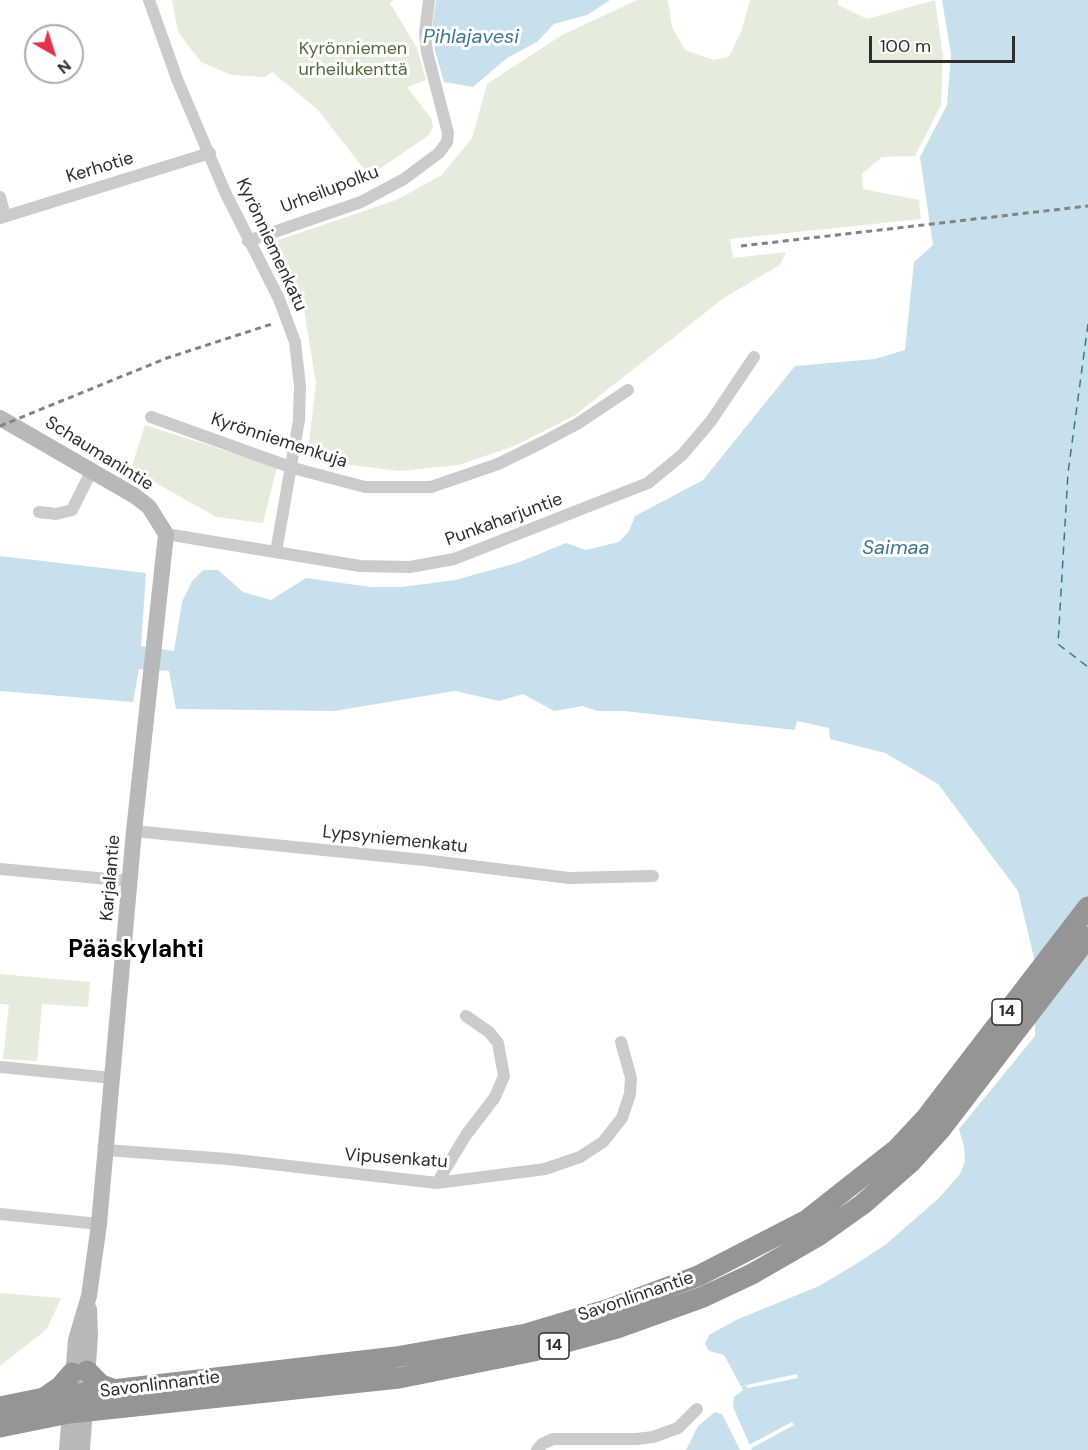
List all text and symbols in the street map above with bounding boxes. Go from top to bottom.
north arrow [24,24,84,84]
scale bar [872,24,1018,62]
water label: Pihlajavesi [423,26,519,50]
text: 100 m [880,34,931,58]
park label: Kyrönniemen urheilukenttä [298,38,408,80]
text: N [53,55,76,79]
street label: Kerhotie [64,148,136,188]
street label: Urheilupolku [278,161,382,219]
street label: Kyrönniemenkatu [231,175,311,315]
street label: Kyrönniemenkuja [208,409,350,473]
street label: Schaumanintie [41,412,157,496]
street label: Punkaharjuntie [442,489,566,551]
water label: Saimaa [862,537,930,561]
street label: Lypsyniemenkatu [321,822,469,858]
street label: Karjalantie [96,834,126,922]
district label: Pääskylahti [68,937,204,965]
road number: 14 [992,999,1022,1025]
street label: Vipusenkatu [344,1145,448,1173]
street label: Savonlinnantie [575,1267,697,1327]
road number: 14 [539,1333,569,1359]
street label: Savonlinnantie [99,1367,221,1403]

